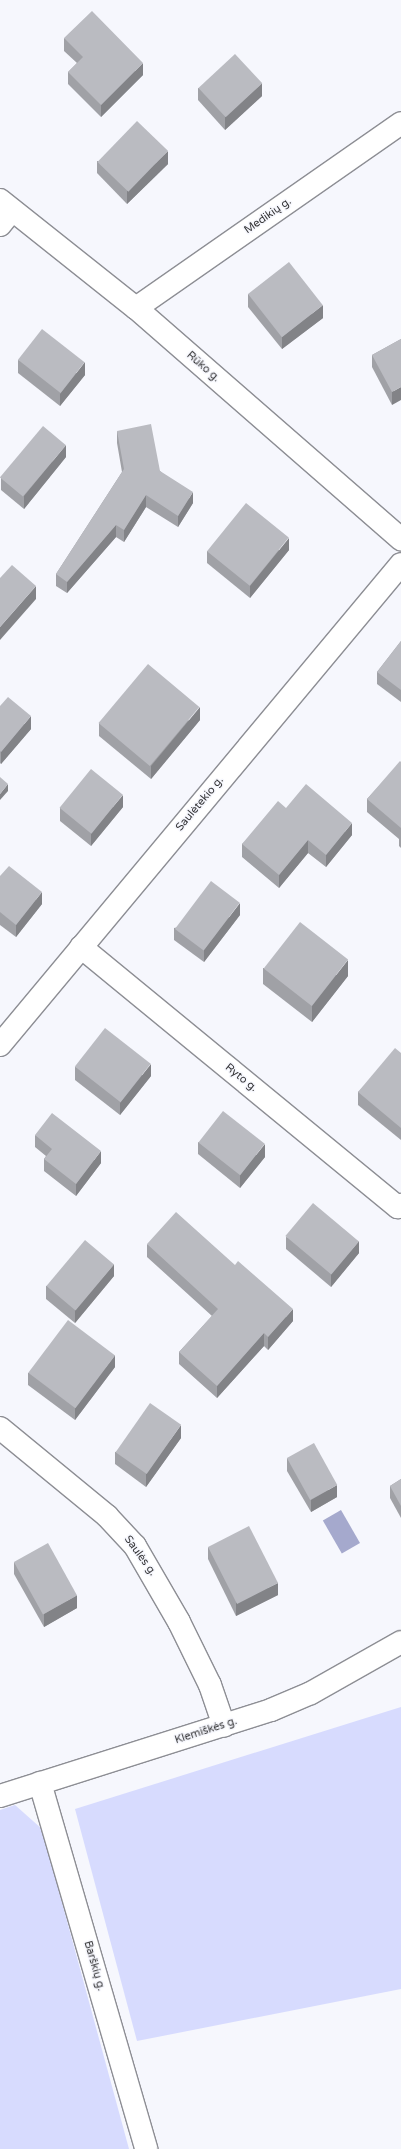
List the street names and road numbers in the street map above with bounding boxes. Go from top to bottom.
street label: Medikių g. [242,195,294,237]
street label: Rūko g. [184,349,222,385]
street label: Saulėtekio g. [173,774,227,834]
street label: Ryto g. [222,1061,260,1095]
street label: Saulės g. [121,1533,159,1579]
street label: Klemiškės g. [173,1715,239,1747]
street label: Barškių g. [81,1939,107,1993]

